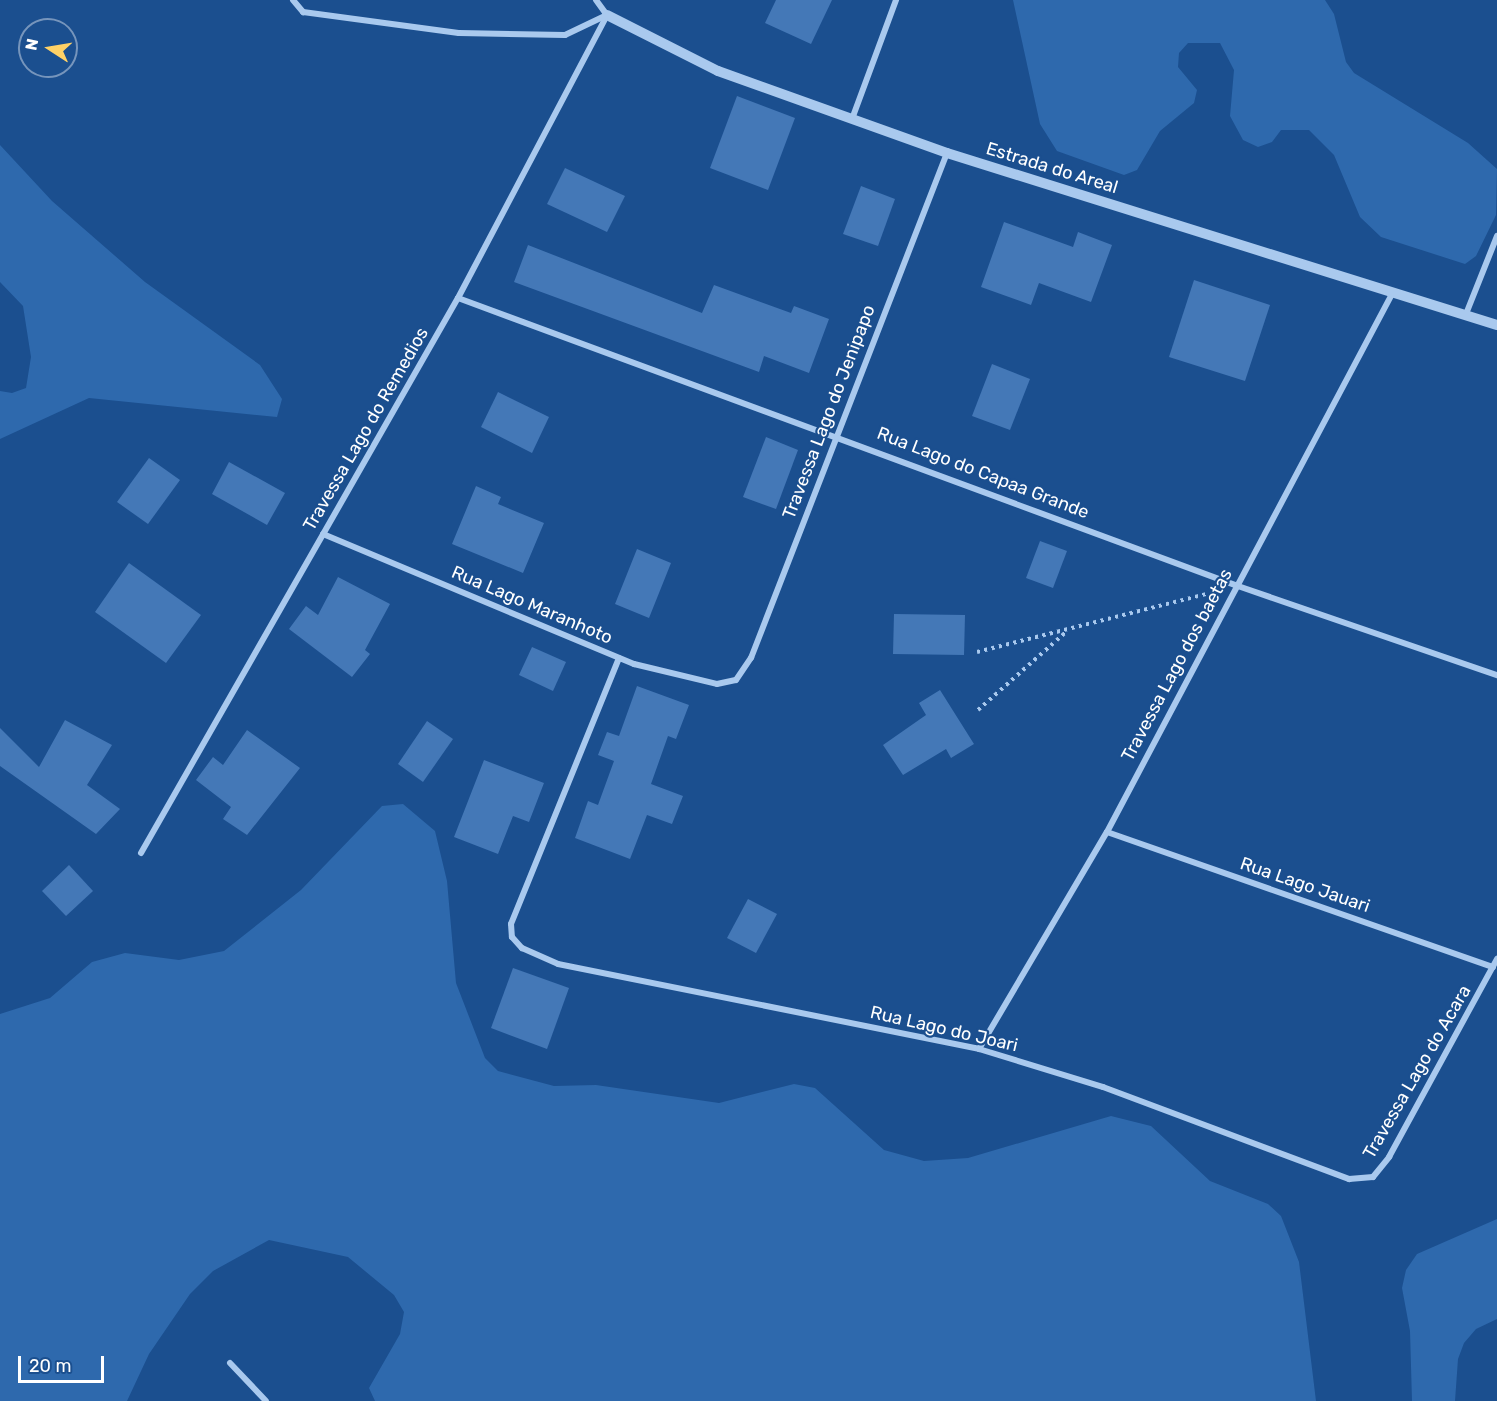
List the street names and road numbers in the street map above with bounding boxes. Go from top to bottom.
street label: Estrada do Areal [983,138,1121,198]
street label: Travessa Lago do Jenipapo [778,302,880,522]
street label: Travessa Lago do Remedios [299,323,433,535]
street label: Rua Lago do Capaa Grande [874,423,1092,523]
street label: Rua Lago Maranhoto [448,561,616,649]
street label: Travessa Lago dos baetas [1117,565,1237,765]
street label: Rua Lago Jauari [1237,853,1373,917]
street label: Travessa Lago do Acara [1358,981,1476,1163]
street label: Rua Lago do Joari [868,1002,1020,1056]

